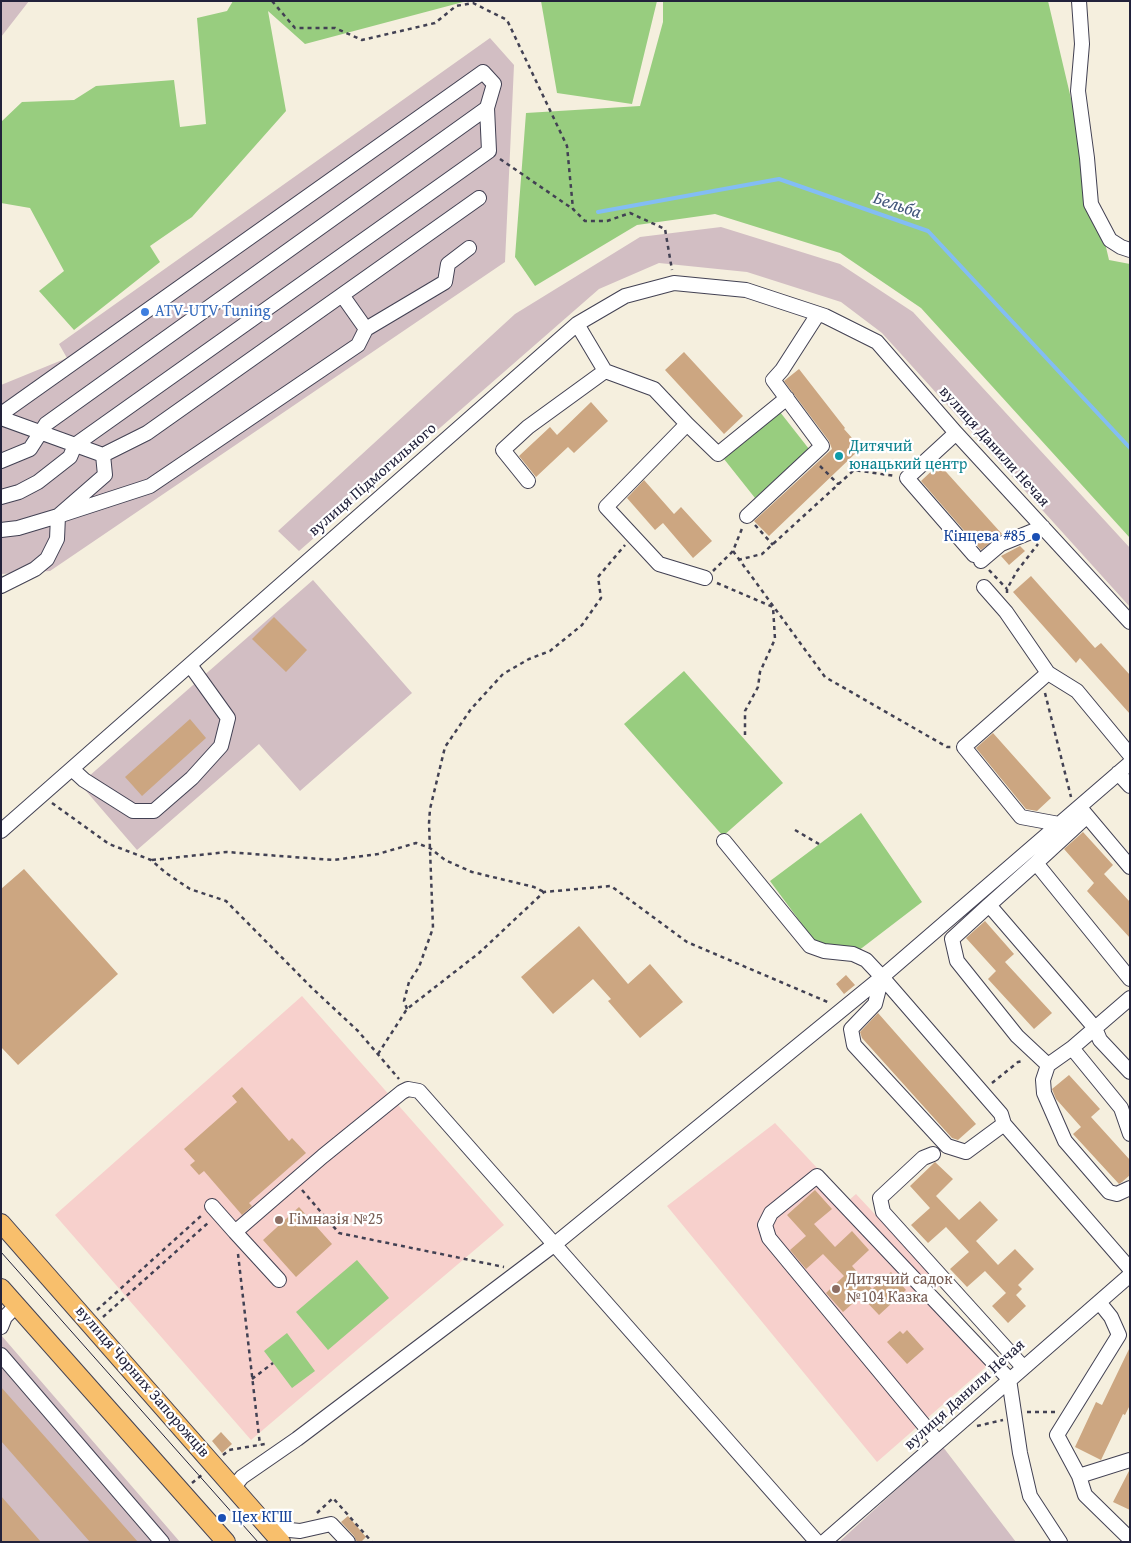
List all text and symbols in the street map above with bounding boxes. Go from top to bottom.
water label: Бельба [870,188,924,224]
place label: ATV-UTV Tuning [155,302,270,322]
marker: ATV-UTV Tuning [139,306,151,318]
street label: вулиця Данили Нечая [935,383,1053,511]
street label: вулиця Підмогильного [305,419,441,541]
place label: Дитячий юнацький центр [849,437,967,475]
marker: Дитячий юнацький центр [833,450,845,462]
place label: Кінцева #85 [944,527,1026,547]
marker: Кінцева #85 [1030,531,1042,543]
place label: Гімназія №25 [289,1210,383,1230]
marker: Гімназія №25 [273,1214,285,1226]
place label: Дитячий садок №104 Казка [846,1270,953,1308]
marker: Дитячий садок №104 Казка [830,1283,842,1295]
street label: вулиця Чорних Запорожців [71,1302,213,1462]
street label: вулиця Данили Нечая [901,1336,1029,1454]
place label: Цех КГШ [232,1508,292,1528]
marker: Цех КГШ [216,1512,228,1524]

